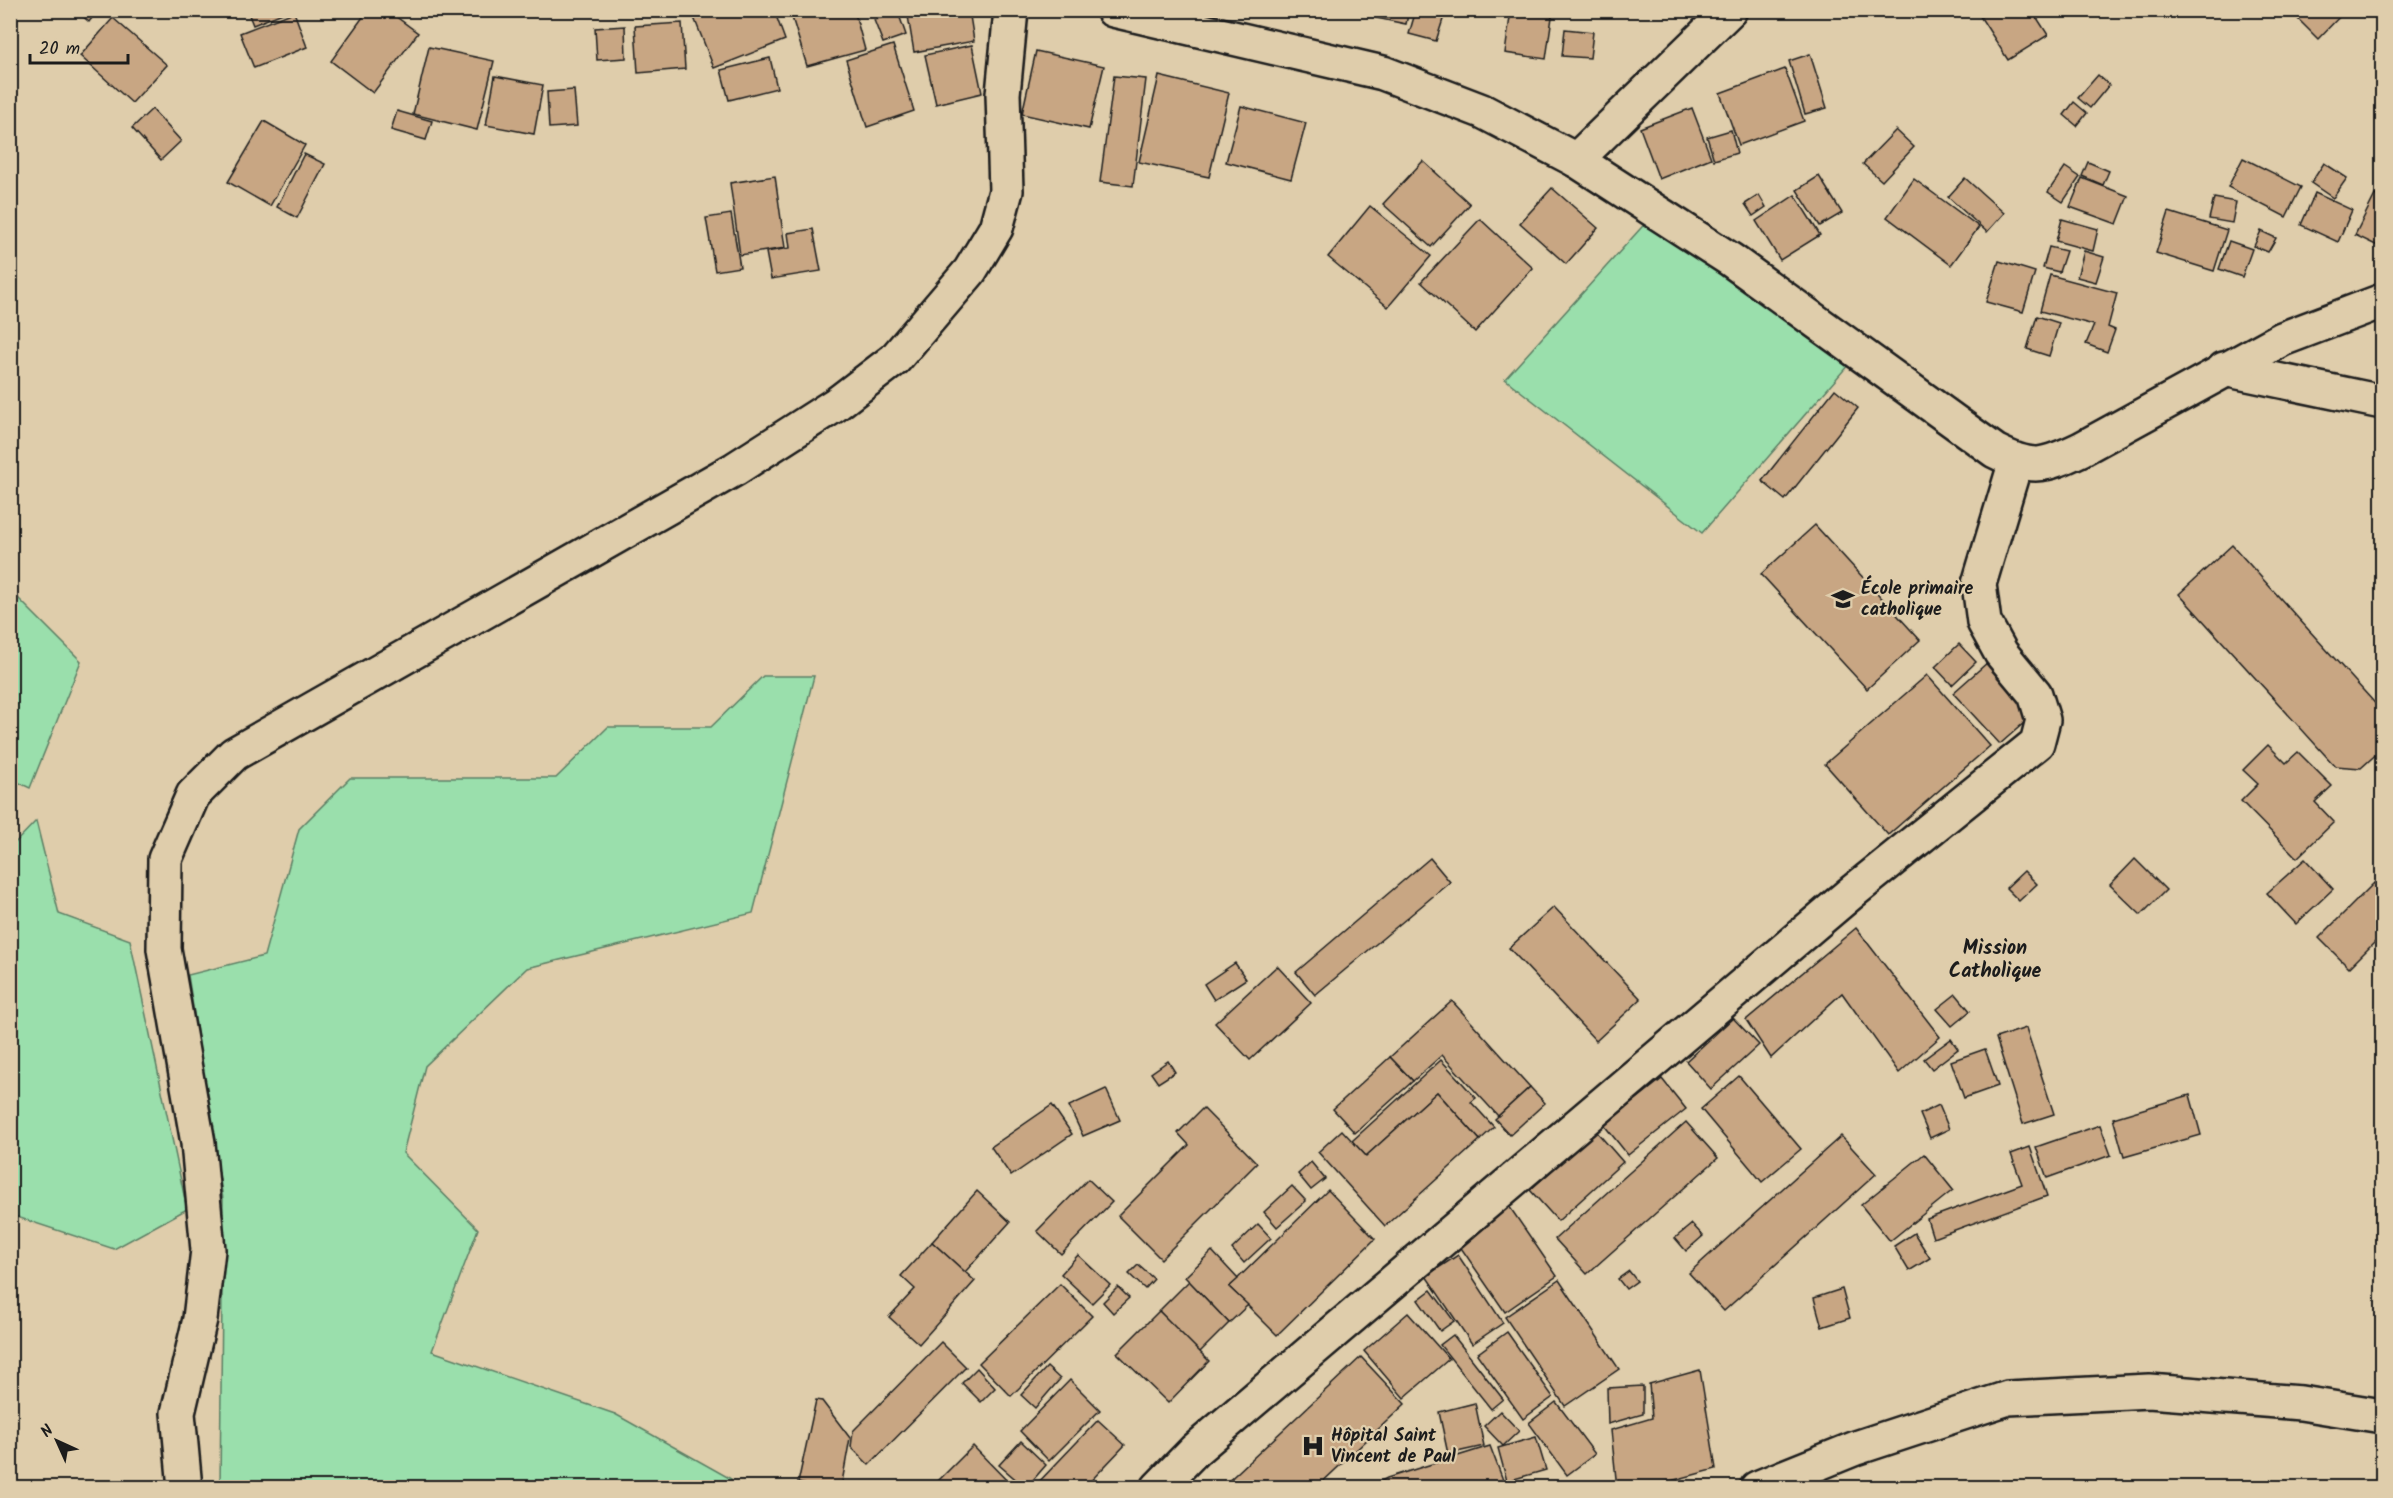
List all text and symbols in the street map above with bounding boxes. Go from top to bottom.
scale bar [30,27,128,65]
text: 20 m [39,35,80,64]
place label: École primaire catholique [1861,575,1973,625]
school or university icon: École primaire catholique [1830,586,1856,612]
district label: Mission Catholique [1949,933,2041,988]
north arrow [27,1411,87,1471]
text: N [35,1419,60,1444]
place label: Hôpital Saint Vincent de Paul [1331,1422,1456,1472]
hospital icon: Hôpital Saint Vincent de Paul [1300,1433,1326,1459]

